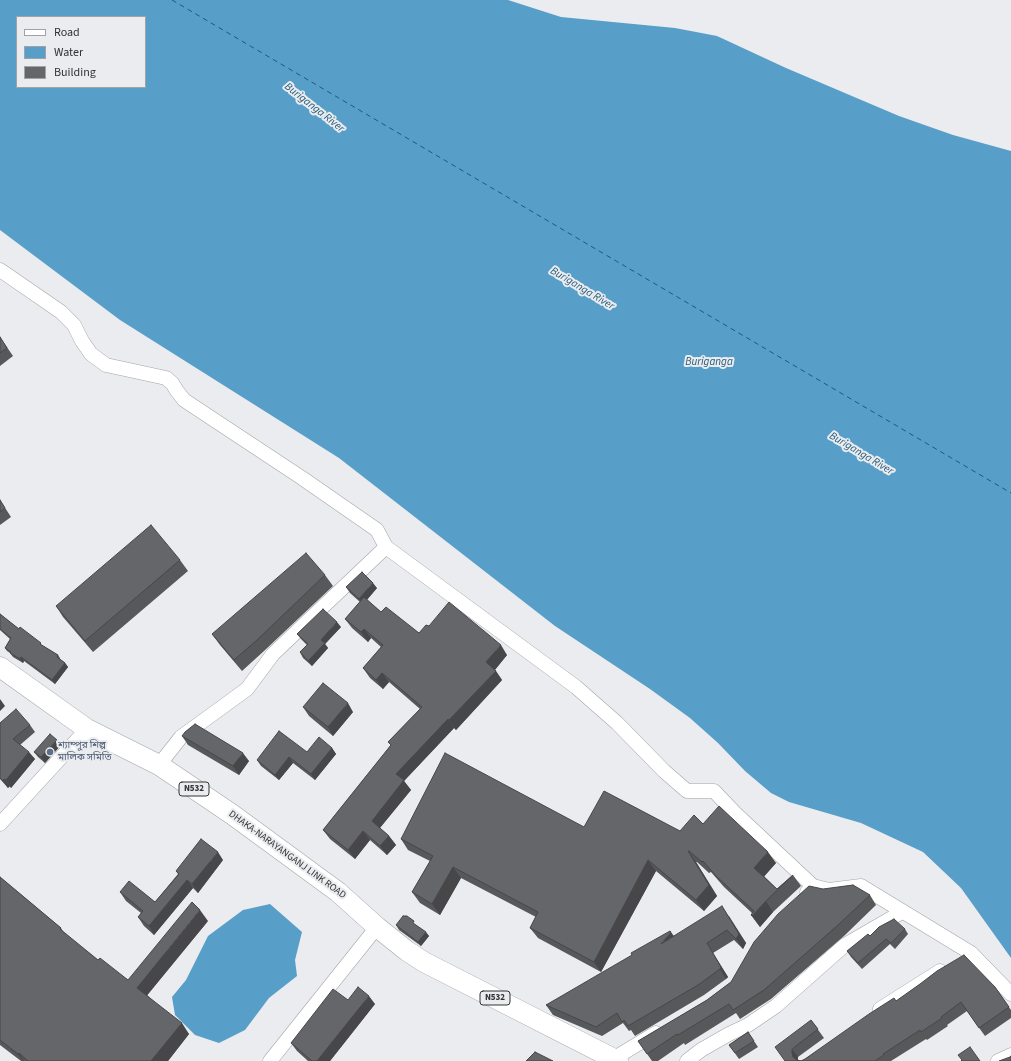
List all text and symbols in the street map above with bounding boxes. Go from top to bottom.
legend [16,16,146,88]
text: Road [54,24,80,41]
text: Water [54,44,83,61]
text: Building [54,64,96,81]
water label: Buriganga River [281,81,347,135]
water label: Buriganga River [548,265,616,313]
water label: Buriganga [685,356,733,370]
water label: Buriganga River [827,430,895,478]
place label: শ্যাম্পুর শিল্প মালিক সমিতি [58,740,112,764]
marker: শ্যাম্পুর শিল্প মালিক সমিতি [45,747,55,757]
road number: N532 [179,782,209,796]
street label: DHAKA-NARAYANGANJ LINK ROAD [226,808,348,902]
road number: N532 [480,991,510,1005]

